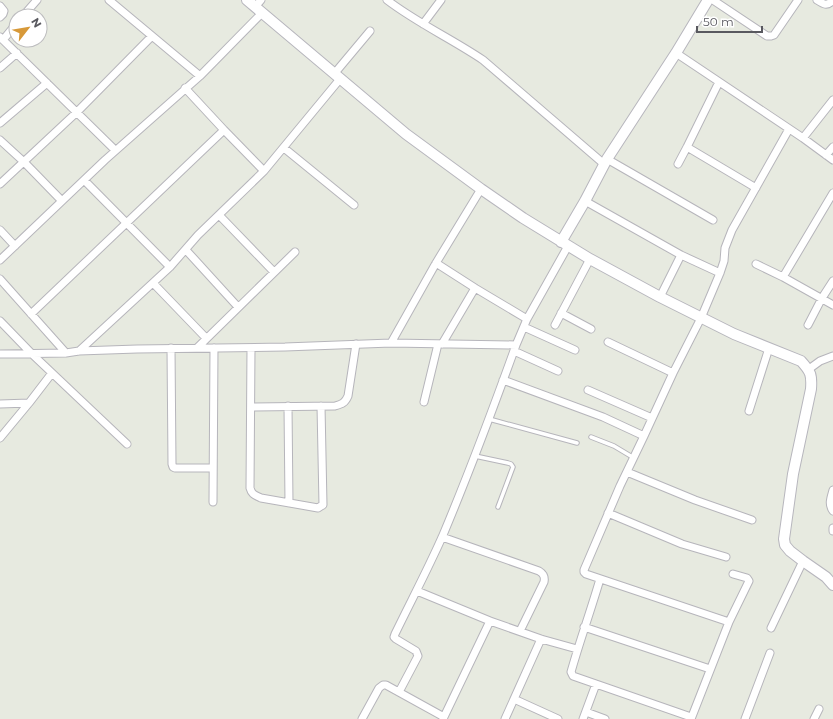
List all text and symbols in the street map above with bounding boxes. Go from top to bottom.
north arrow [8,8,48,48]
scale bar [697,8,762,34]
text: 50 m [703,14,734,29]
text: N [28,15,45,30]

